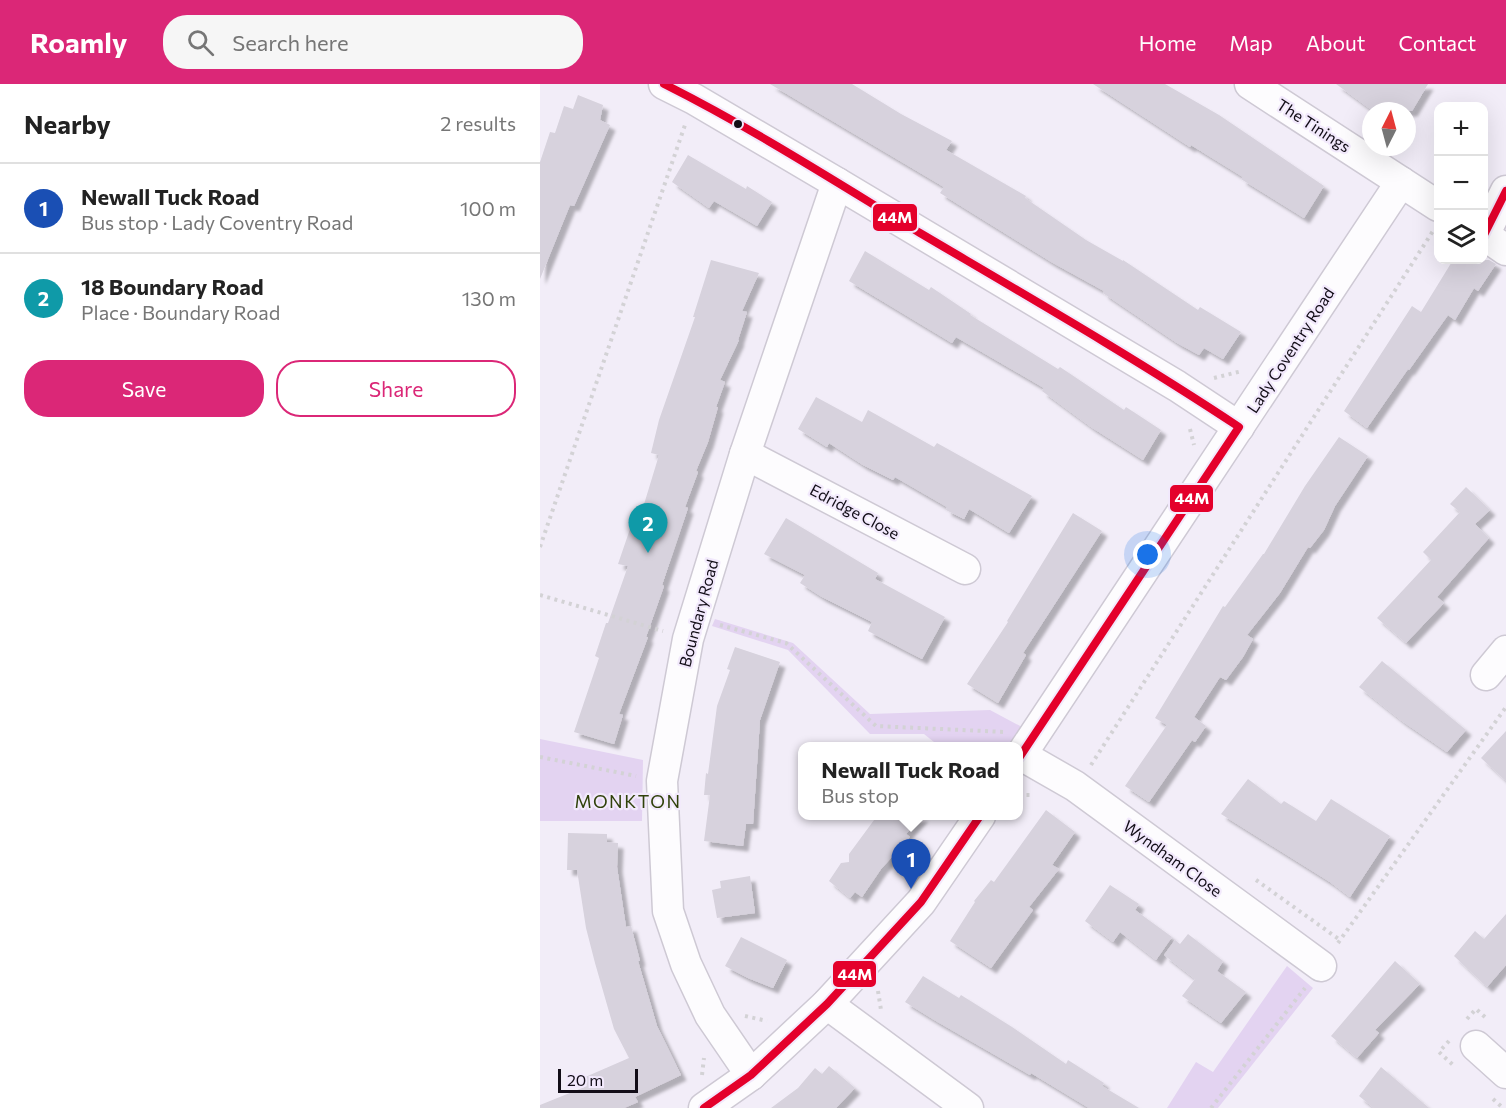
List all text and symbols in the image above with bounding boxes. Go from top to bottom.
search box [163,15,583,69]
text: Roamly [30,25,127,59]
icon: search [184,26,217,59]
text: Search here [232,29,349,56]
text: Home [1139,30,1196,55]
text: Map [1229,30,1273,55]
text: About [1306,30,1365,55]
text: Contact [1398,30,1476,55]
street label: The Tinings [1274,94,1354,156]
north arrow [1362,102,1416,156]
map controls [1434,102,1488,264]
button: + [1434,102,1488,156]
text: Nearby [24,108,111,139]
text: 2 results [440,111,516,135]
unlabelled marker [732,118,744,130]
button: − [1434,156,1488,210]
text: Newall Tuck Road [81,183,259,210]
text: 1 [39,196,48,220]
text: 100 m [460,196,516,220]
line badge: 44M [872,203,918,232]
text: 44M [877,207,913,226]
text: Bus stop · Lady Coventry Road [81,210,353,234]
button: layers [1434,210,1488,264]
text: 18 Boundary Road [81,273,264,300]
street label: Lady Coventry Road [1242,284,1338,416]
text: 2 [38,286,49,310]
text: 130 m [462,286,516,310]
text: Place · Boundary Road [81,300,280,324]
button: Save [24,360,264,417]
button: Share [276,360,516,417]
street label: Edridge Close [807,479,903,543]
line badge: 44M [1169,484,1214,513]
text: 44M [1174,488,1210,507]
pin: 2 [628,504,668,553]
your location [1133,540,1162,569]
street label: Boundary Road [674,557,722,669]
popup [798,742,1023,820]
text: Newall Tuck Road [821,756,1000,783]
text: Bus stop [821,783,899,807]
district label: MONKTON [574,790,682,812]
street label: Wyndham Close [1120,816,1226,900]
pin: 1 [892,840,931,889]
line badge: 44M [832,960,877,988]
text: 44M [837,964,873,983]
scale bar [558,1066,638,1094]
text: 20 m [567,1070,603,1089]

